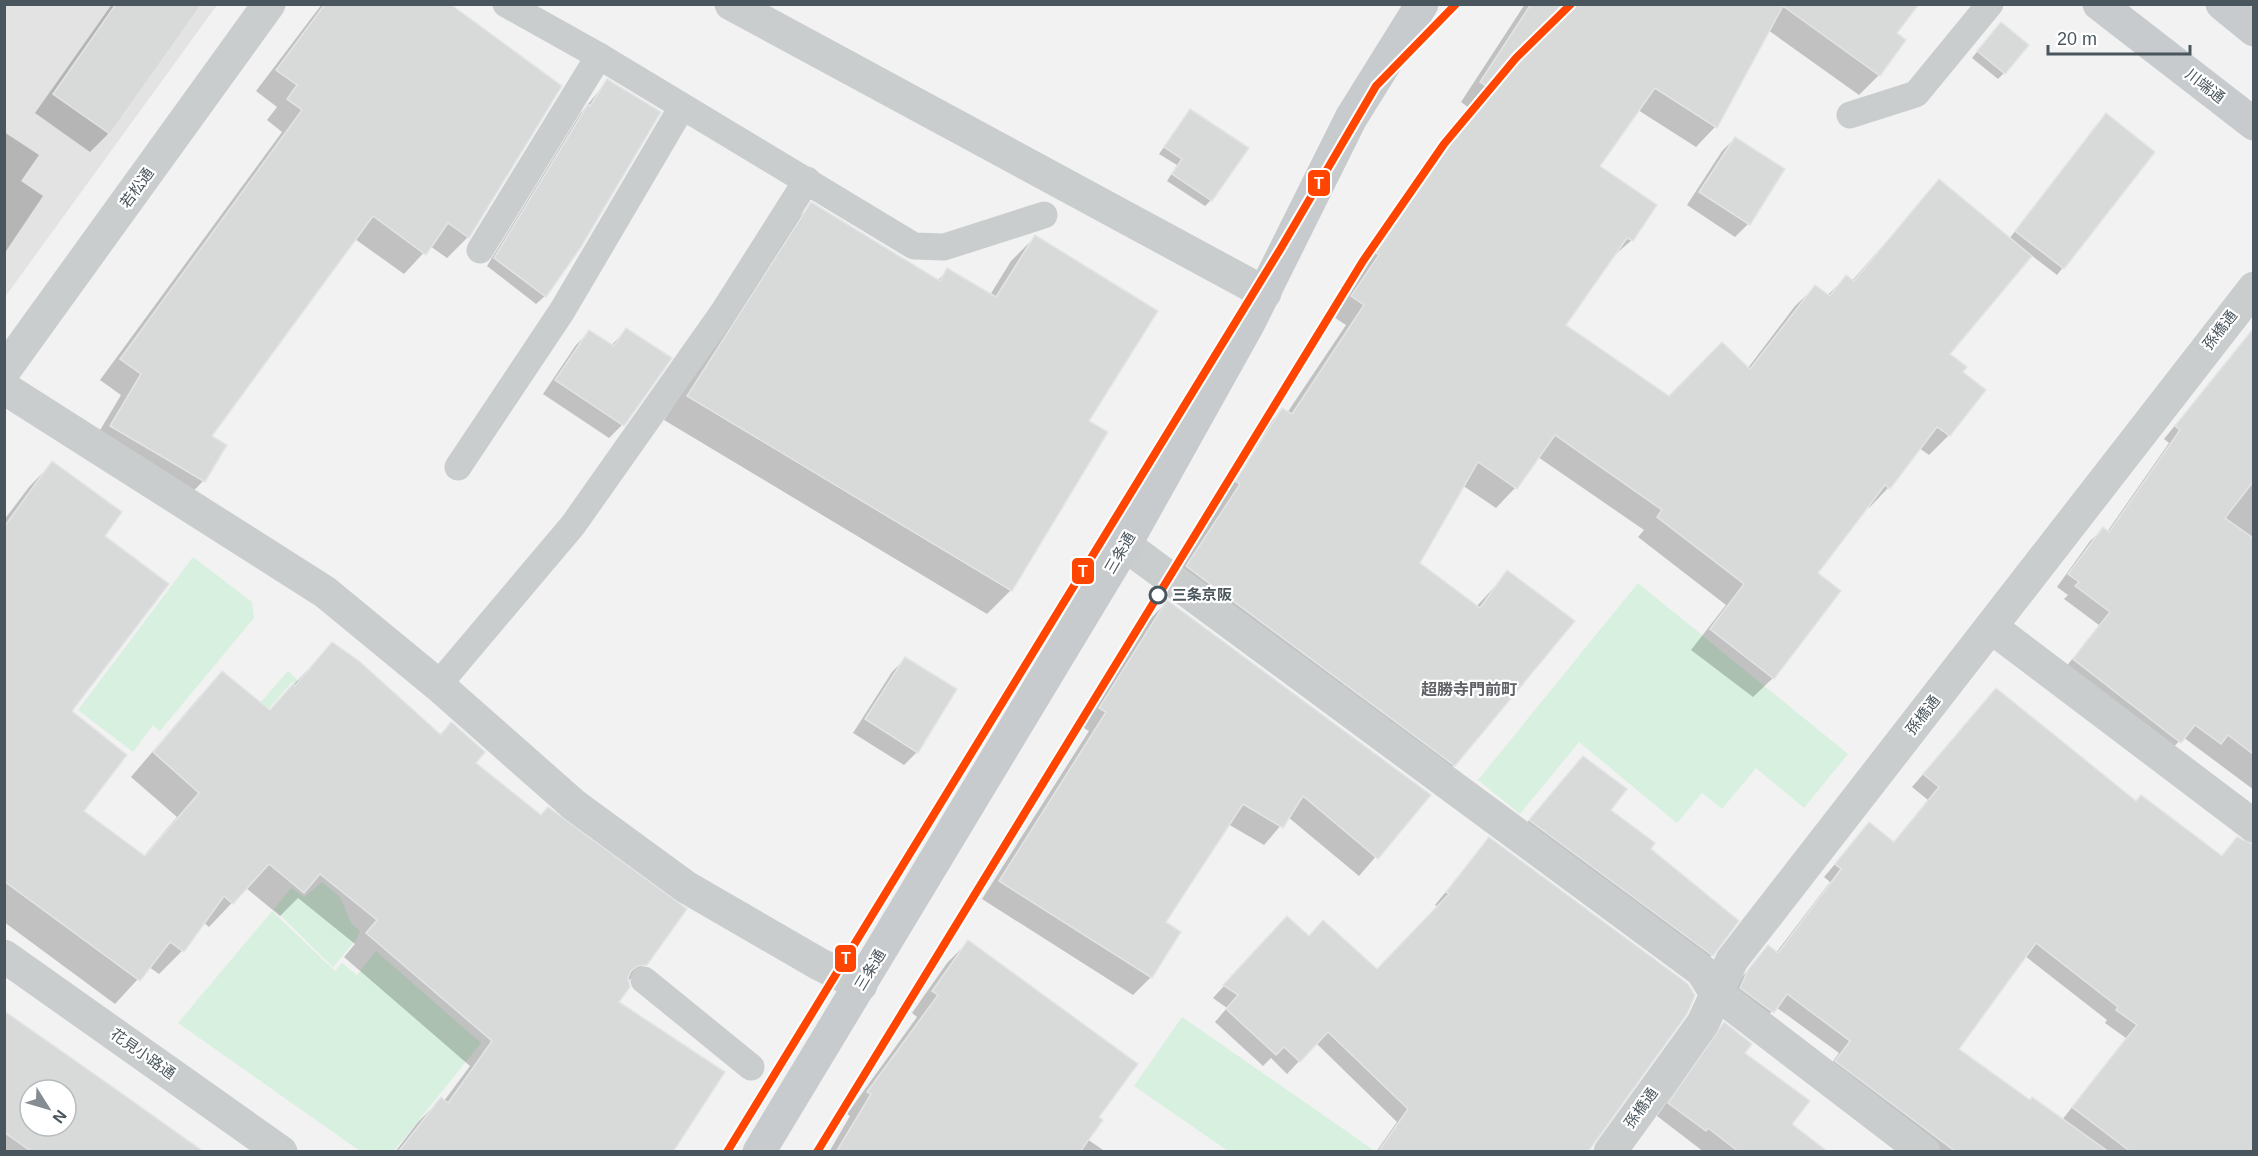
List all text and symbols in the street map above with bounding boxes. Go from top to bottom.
scale bar [2048,18,2190,56]
text: 20 m [2057,29,2097,49]
street label: 川端通 [2182,65,2228,106]
street label: 若松通 [116,165,157,211]
line badge: T [1307,169,1331,197]
text: T [1314,175,1324,192]
street label: 孫橋通 [2199,307,2240,353]
street label: 三条通 [1101,529,1138,576]
line badge: T [1071,557,1095,585]
text: T [1078,563,1088,580]
marker: 三条京阪 [1149,586,1167,604]
place label: 三条京阪 [1172,586,1232,603]
district label: 超勝寺門前町 [1421,681,1517,698]
street label: 孫橋通 [1902,692,1943,738]
line badge: T [834,944,857,973]
street label: 三条通 [851,946,888,993]
text: T [841,950,851,967]
street label: 花見小路通 [108,1025,179,1082]
north arrow [18,1078,78,1138]
street label: 孫橋通 [1620,1085,1661,1131]
text: N [49,1107,70,1126]

